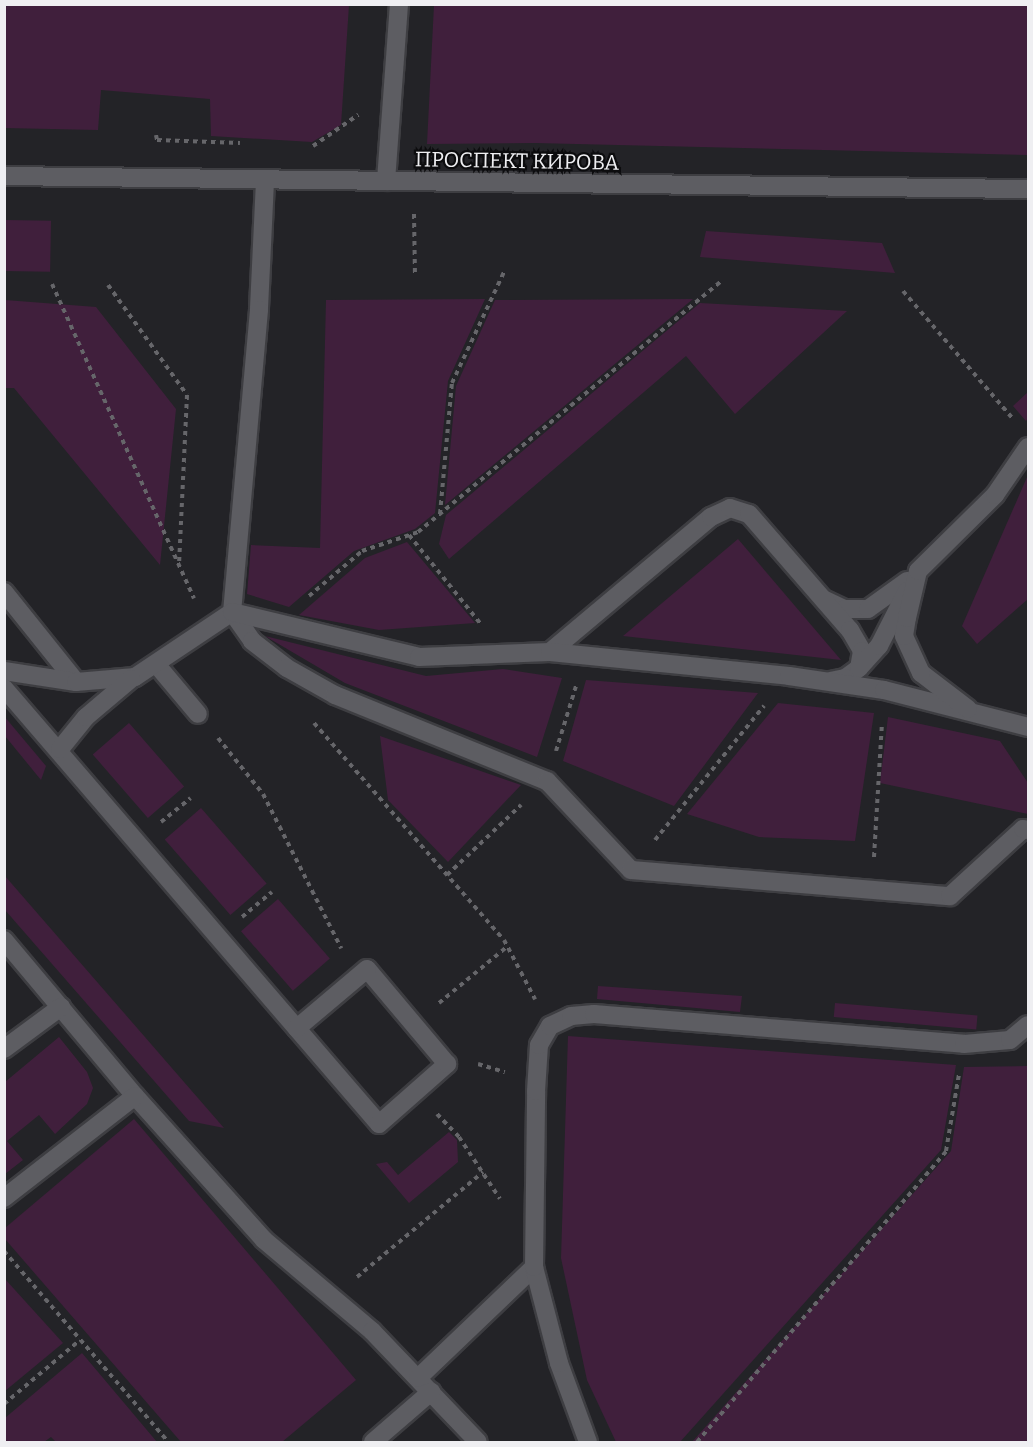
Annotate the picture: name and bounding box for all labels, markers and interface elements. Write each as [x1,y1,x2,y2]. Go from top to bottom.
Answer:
street label: ПРОСПЕКТ КИРОВА [415,147,619,175]

